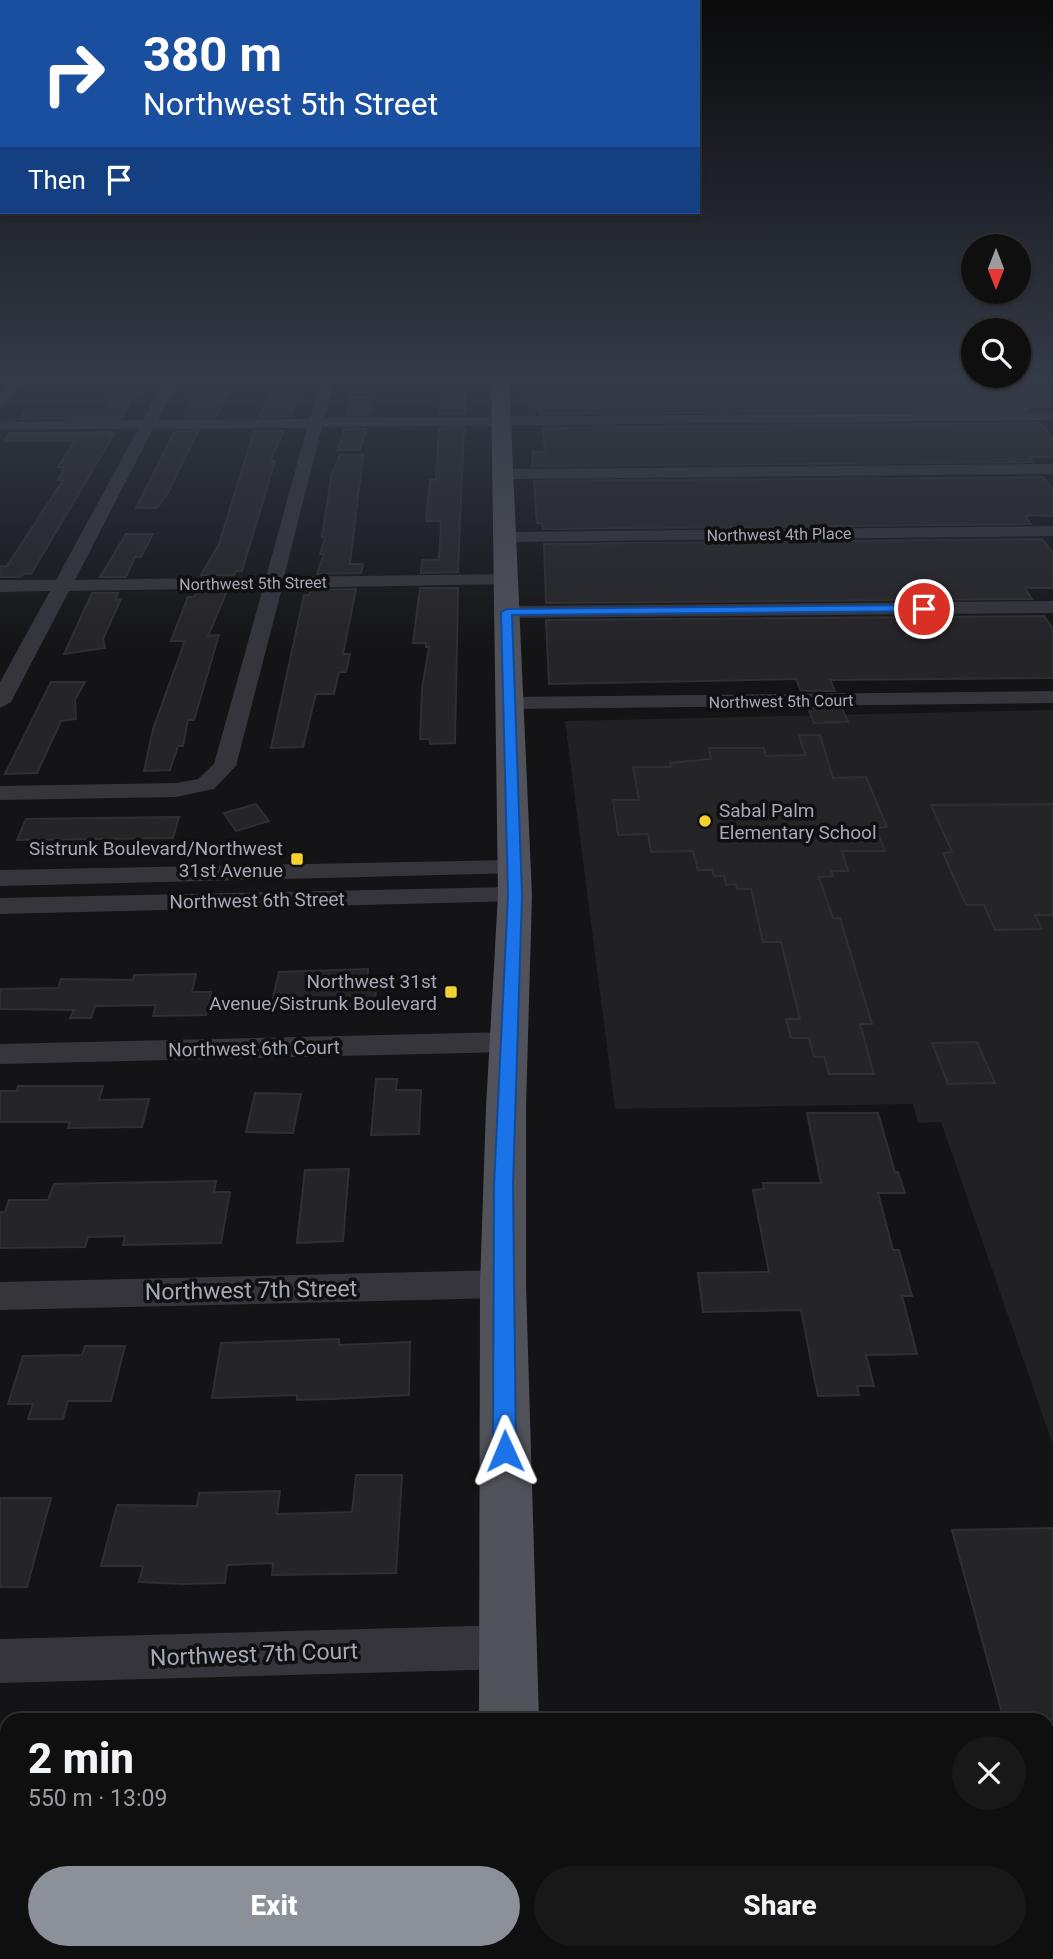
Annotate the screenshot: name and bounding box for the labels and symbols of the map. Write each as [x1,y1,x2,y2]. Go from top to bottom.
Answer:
north arrow [961,234,1031,304]
street label: Northwest 4th Place [706,524,852,545]
street label: Northwest 5th Street [179,573,327,594]
pin [894,579,954,639]
street label: Northwest 5th Court [708,691,854,712]
place label: Sabal Palm Elementary School [719,799,877,844]
marker: Sabal Palm Elementary School [697,813,713,829]
place label: Sistrunk Boulevard/Northwest 31st Avenue [29,837,283,882]
marker: Sistrunk Boulevard/Northwest 31st Avenue [289,851,305,867]
street label: Northwest 6th Street [169,887,345,914]
place label: Northwest 31st Avenue/Sistrunk Boulevard [209,970,437,1015]
marker: Northwest 31st Avenue/Sistrunk Boulevard [443,984,459,1000]
street label: Northwest 6th Court [168,1036,340,1061]
street label: Northwest 7th Street [145,1275,357,1306]
position arrow [468,1414,542,1488]
street label: Northwest 7th Court [150,1637,358,1672]

